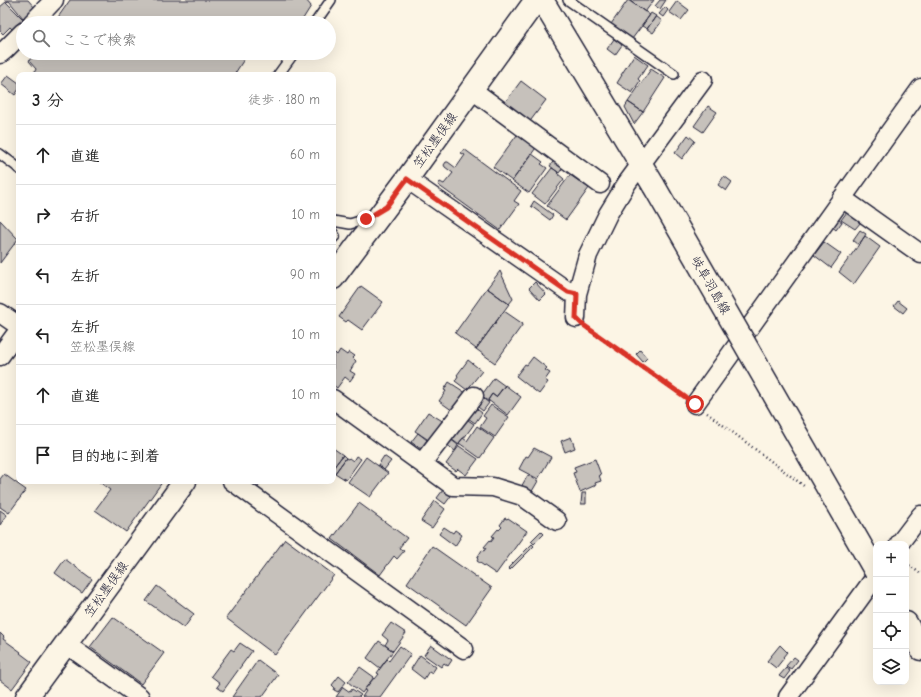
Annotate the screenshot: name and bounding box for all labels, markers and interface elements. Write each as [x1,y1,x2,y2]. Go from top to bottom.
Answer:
search box [16,16,336,60]
icon: search [30,27,52,49]
text: ここで検索 [62,31,137,49]
text: 3 分 [32,91,63,110]
text: 徒歩 · 180 m [248,92,320,107]
street label: 笠松墨俣線 [410,108,461,171]
icon: ahead [32,144,54,166]
text: 直進 [70,147,100,165]
text: 60 m [290,147,320,162]
icon: right [32,204,54,226]
text: 右折 [70,207,100,225]
text: 10 m [292,207,320,222]
route end [357,210,375,228]
street label: 岐阜羽島線 [688,253,734,318]
icon: left [32,264,54,286]
text: 左折 [70,267,100,285]
text: 90 m [290,267,320,282]
text: 左折 [70,318,100,336]
icon: left [32,324,54,346]
text: 10 m [292,327,320,342]
text: 笠松墨俣線 [70,339,135,354]
icon: ahead [32,384,54,406]
text: 直進 [70,387,100,405]
text: 10 m [292,387,320,402]
route start [686,395,704,413]
icon: arrive [32,444,54,466]
text: 目的地に到着 [70,447,160,465]
map controls [873,541,909,685]
button: + [873,541,909,577]
street label: 笠松墨俣線 [81,557,132,620]
button: − [873,577,909,613]
button: locate [873,613,909,649]
button: layers [873,649,909,685]

